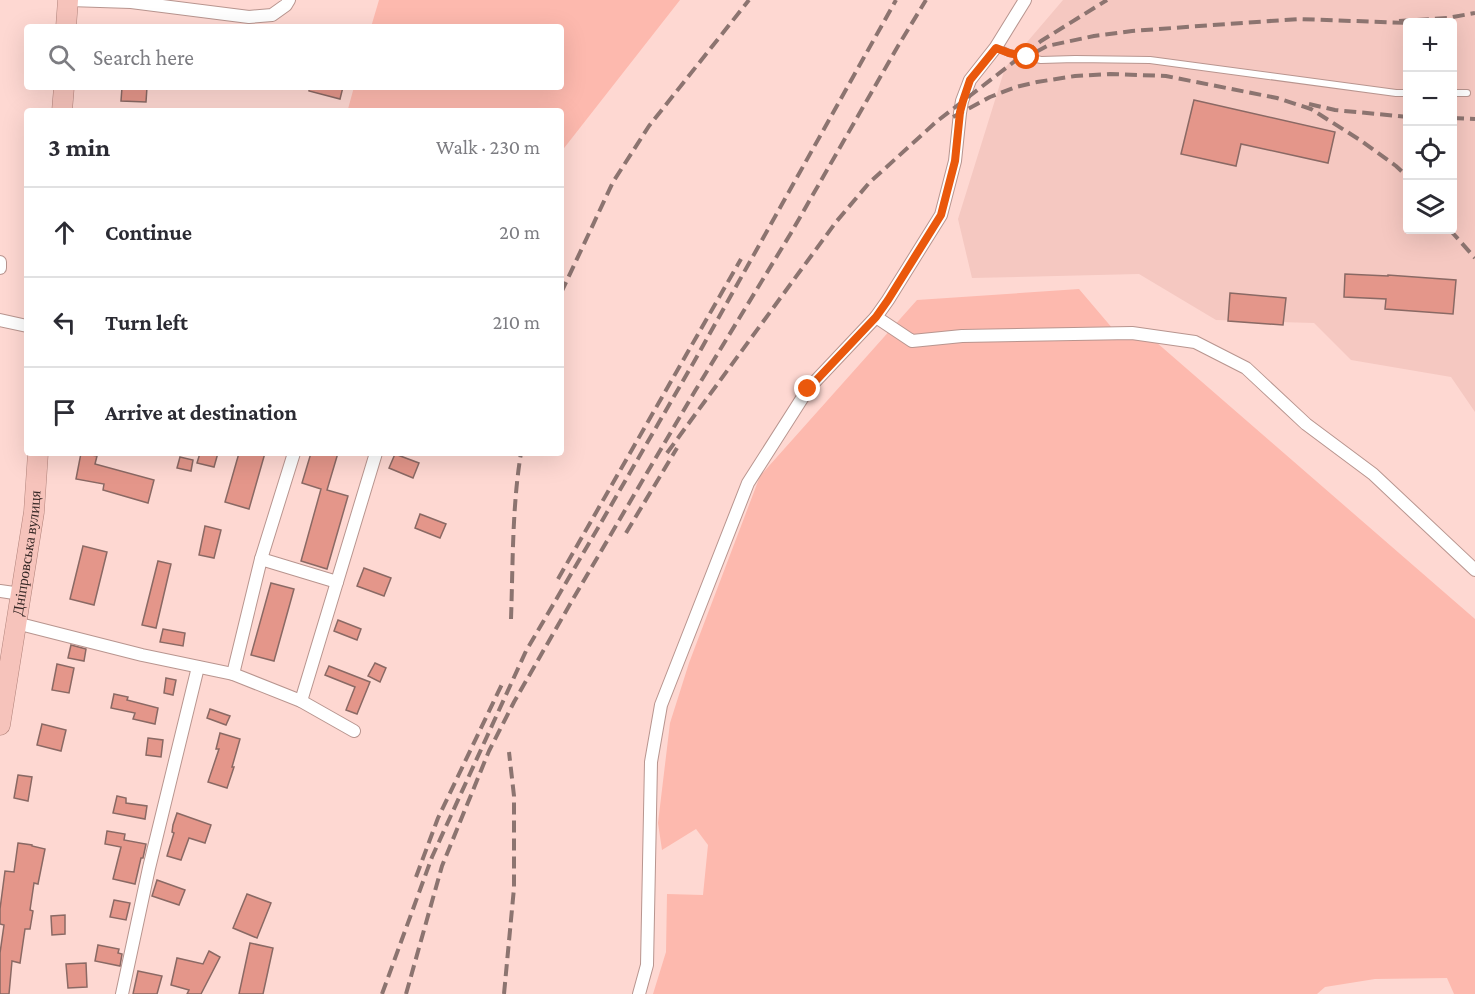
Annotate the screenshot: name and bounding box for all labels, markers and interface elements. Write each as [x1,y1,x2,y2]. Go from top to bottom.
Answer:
map controls [1403,18,1457,234]
button: + [1403,18,1457,72]
search box [24,24,564,90]
icon: search [45,41,78,74]
route start [1013,43,1039,69]
text: Search here [93,45,194,70]
button: − [1403,72,1457,126]
button: locate [1403,126,1457,180]
text: 3 min [48,133,110,162]
text: Walk · 230 m [436,136,540,158]
button: layers [1403,180,1457,234]
icon: ahead [48,216,81,249]
text: Continue [105,220,192,245]
text: 20 m [499,221,540,243]
icon: left [48,306,81,339]
text: Turn left [105,310,188,335]
text: 210 m [493,311,540,333]
route end [794,375,820,401]
icon: arrive [48,396,81,429]
text: Arrive at destination [105,400,297,425]
street label: Дніпровська вулиця [10,490,43,617]

